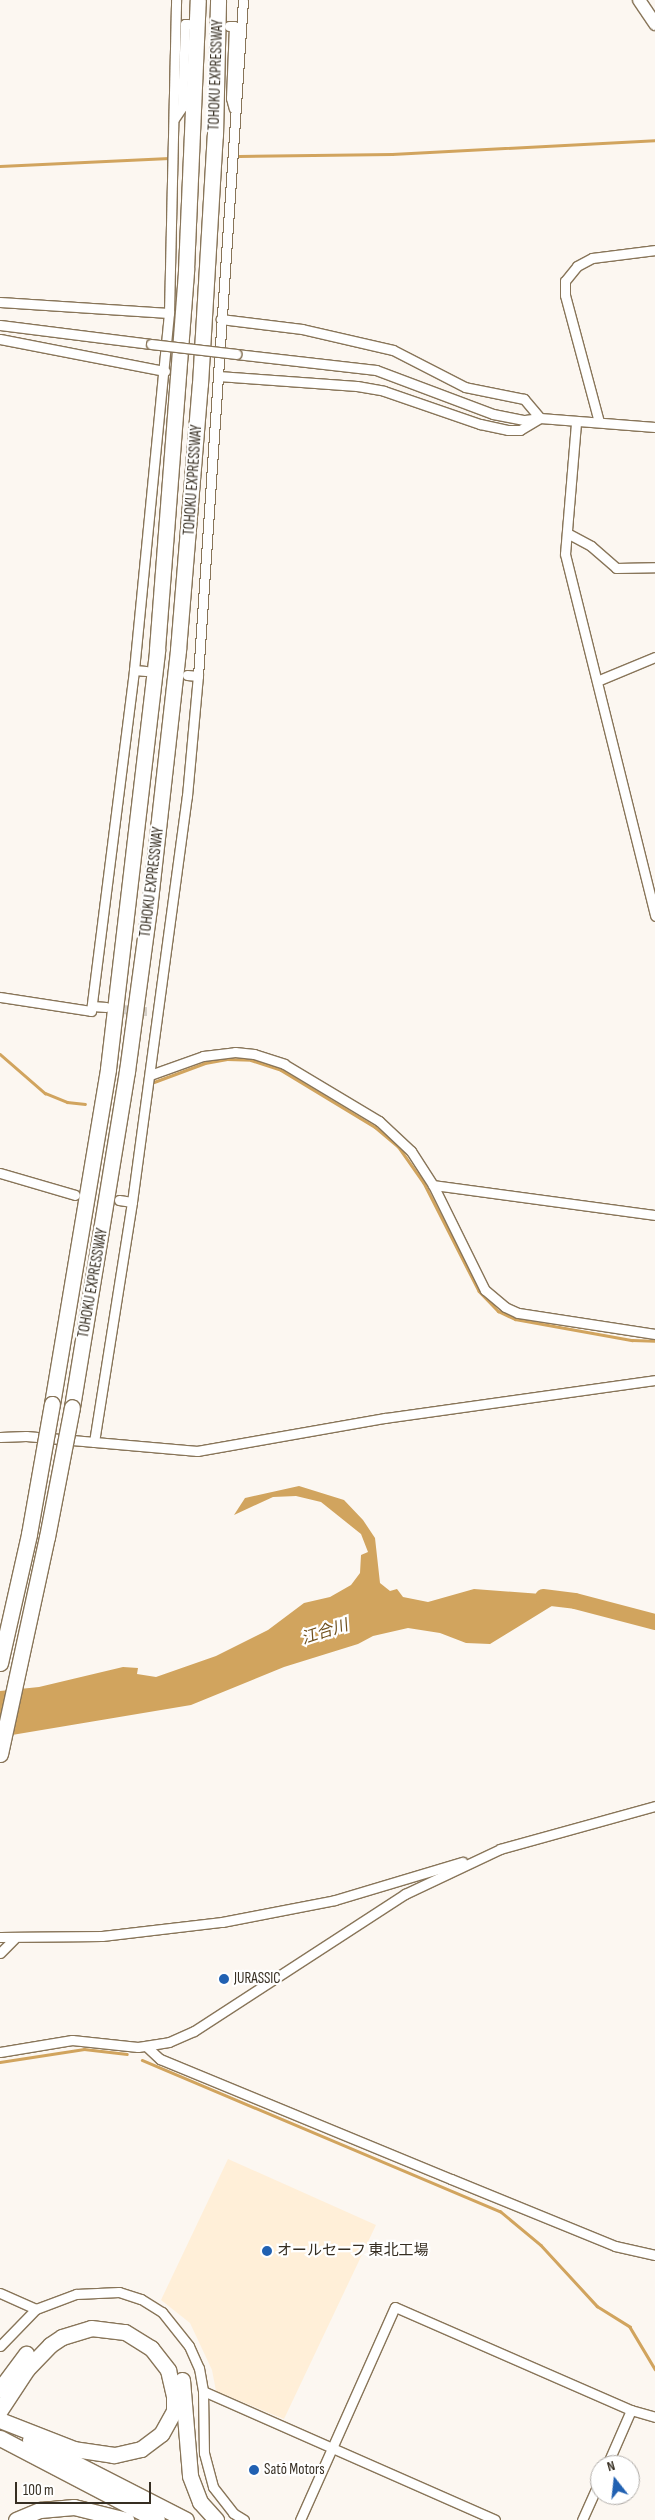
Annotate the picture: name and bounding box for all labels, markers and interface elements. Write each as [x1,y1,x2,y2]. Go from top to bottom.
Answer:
street label: TOHOKU EXPRESSWAY [205,19,227,131]
street label: TOHOKU EXPRESSWAY [180,424,206,536]
street label: TOHOKU EXPRESSWAY [136,826,168,938]
street label: TOHOKU EXPRESSWAY [75,1227,111,1339]
water label: 江合川 [299,1616,351,1650]
place label: JURASSIC [234,1970,281,1988]
marker: JURASSIC [218,1973,230,1985]
place label: オールセーフ 東北工場 [277,2242,429,2260]
marker: オールセーフ 東北工場 [261,2245,273,2257]
north arrow [590,2455,640,2505]
text: N [605,2457,617,2475]
place label: Satō Motors [264,2461,325,2479]
marker: Satō Motors [248,2464,260,2476]
scale bar [18,2472,154,2504]
text: 100 m [23,2481,54,2500]

